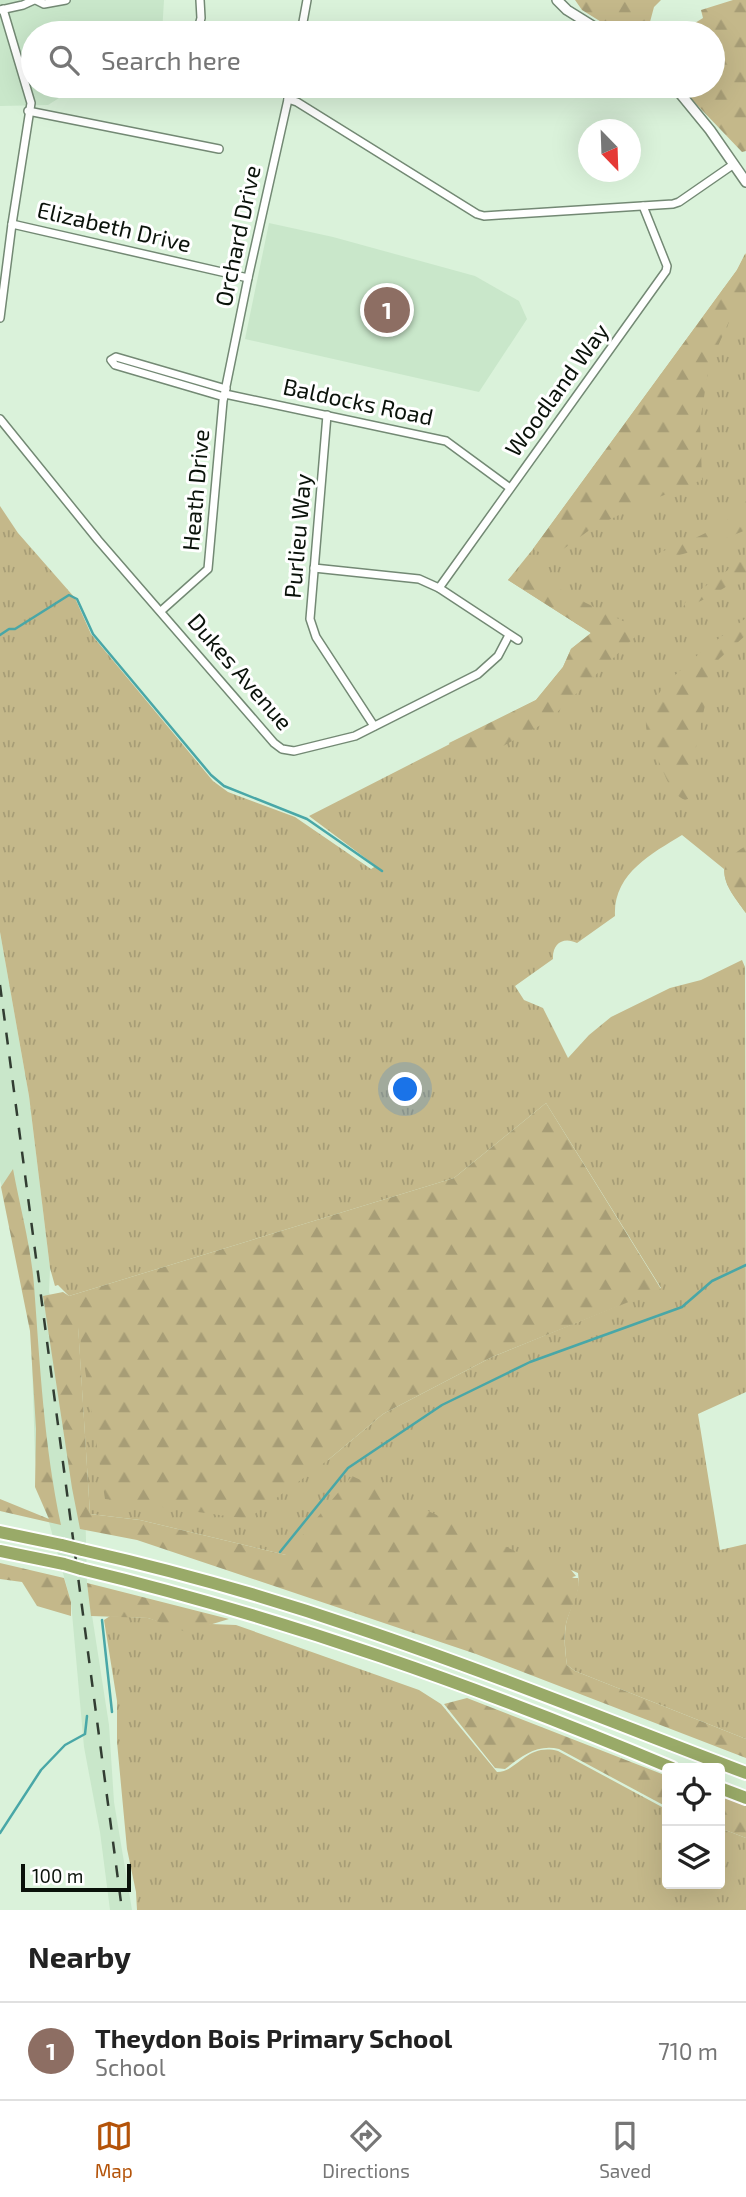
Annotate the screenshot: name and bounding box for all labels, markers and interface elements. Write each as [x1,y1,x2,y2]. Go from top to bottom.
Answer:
search box [21,21,725,98]
icon: search [45,41,83,79]
text: Search here [101,44,241,75]
north arrow [578,119,641,182]
street label: Orchard Drive [208,163,266,309]
street label: Elizabeth Drive [35,195,194,257]
pin: 1 [364,284,410,336]
street label: Woodland Way [498,317,614,461]
street label: Baldocks Road [281,371,436,431]
street label: Heath Drive [176,428,214,552]
street label: Purlieu Way [278,472,316,599]
street label: Dukes Avenue [182,607,299,735]
your location [388,1072,422,1106]
map controls [662,1763,725,1889]
button: locate [662,1763,725,1826]
button: layers [662,1826,725,1889]
scale bar [21,1861,131,1893]
text: 100 m [32,1864,83,1887]
text: Nearby [28,1938,131,1974]
text: Theydon Bois Primary School [95,2022,452,2053]
text: 1 [46,2037,56,2065]
text: 710 m [658,2037,718,2065]
text: School [95,2053,165,2081]
tab: Map [95,2117,133,2182]
tab: Directions [322,2117,410,2182]
tab: Saved [599,2117,651,2182]

